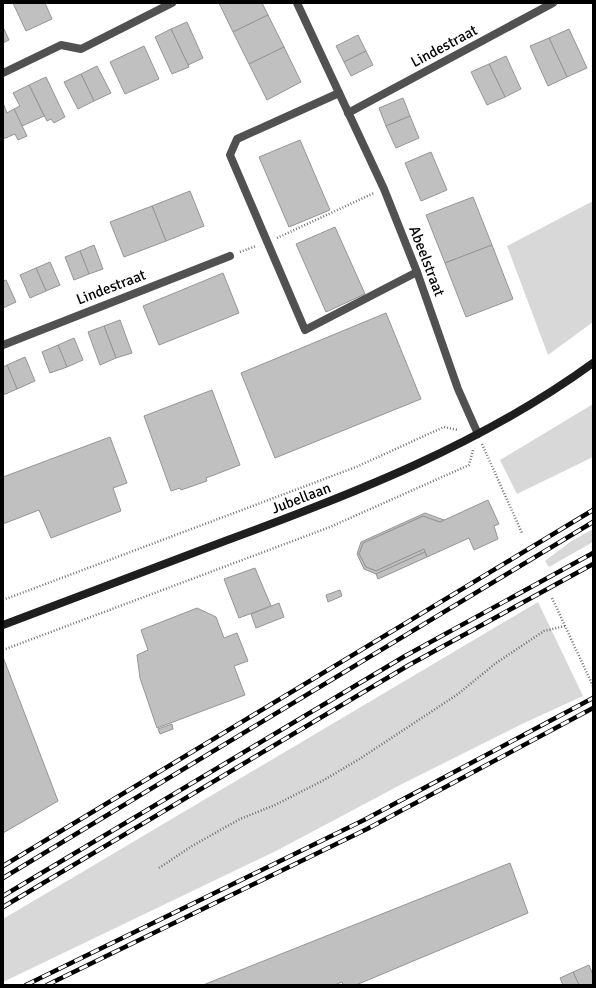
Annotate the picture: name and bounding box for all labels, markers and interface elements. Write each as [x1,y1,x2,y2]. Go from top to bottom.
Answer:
street label: Lindestraat [408,21,480,71]
street label: Abeelstraat [405,223,449,299]
street label: Lindestraat [74,266,148,308]
street label: Jubellaan [269,478,333,518]

